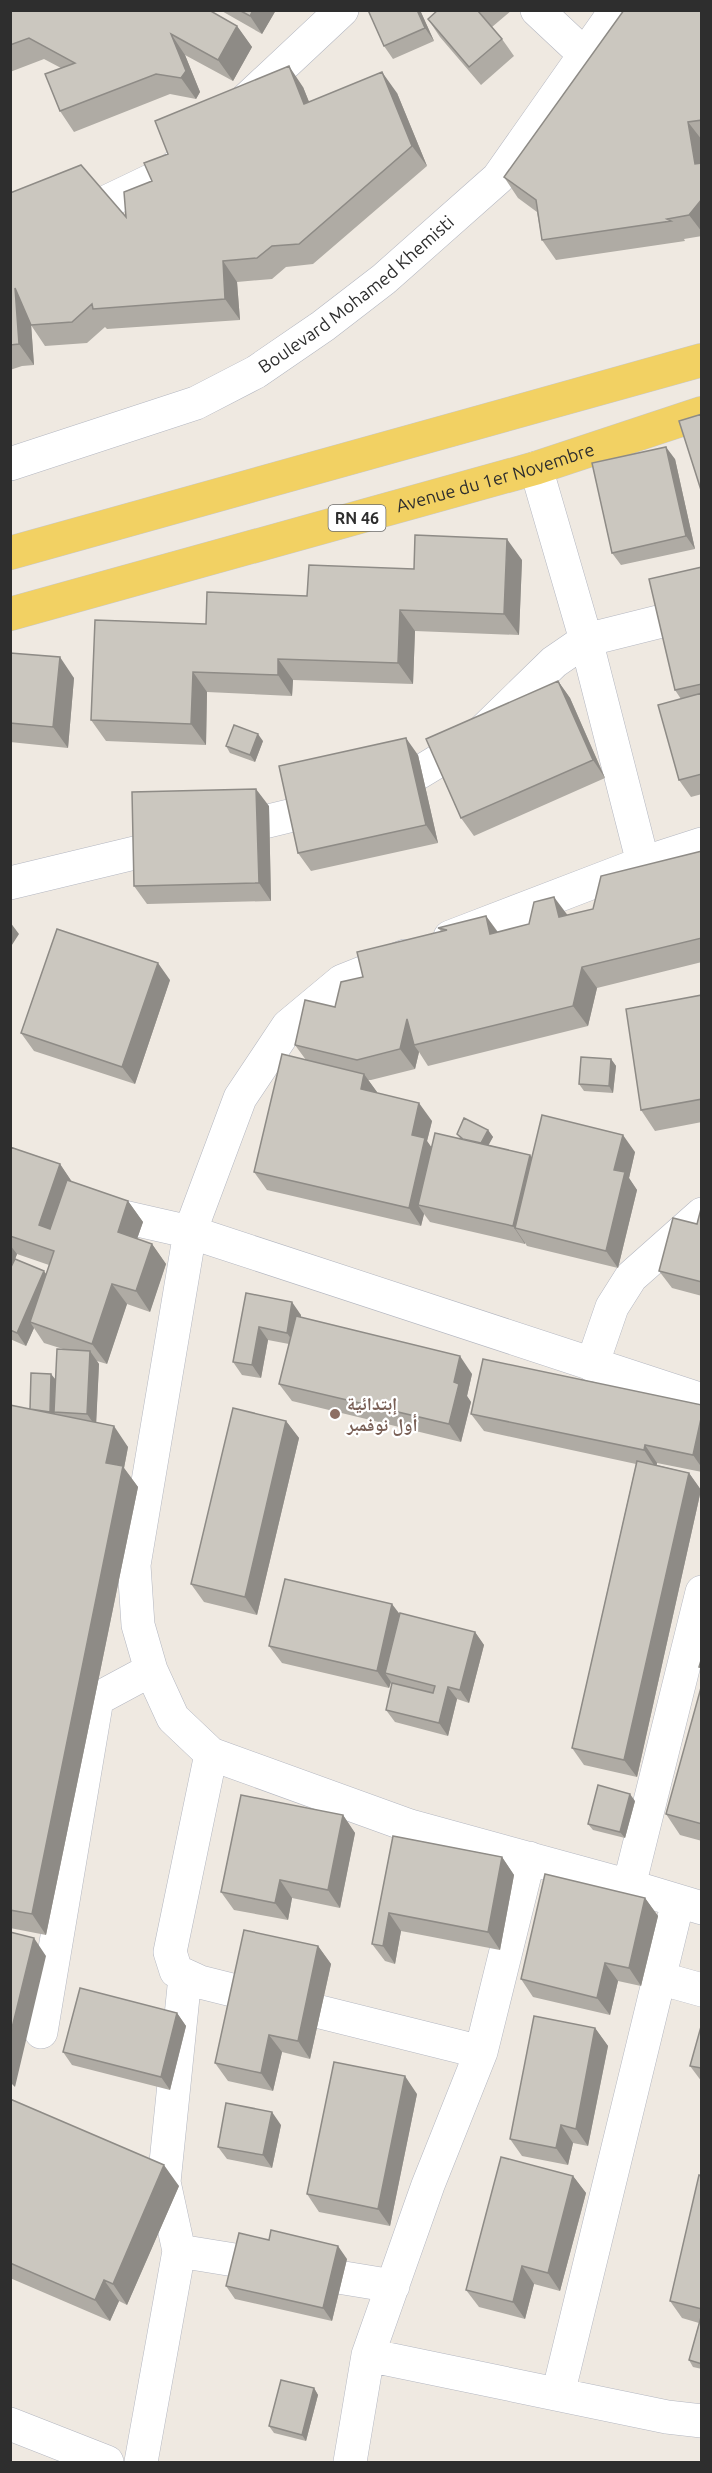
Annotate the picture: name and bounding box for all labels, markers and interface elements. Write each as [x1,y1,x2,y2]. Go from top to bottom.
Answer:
street label: Boulevard Mohamed Khemisti [254,211,457,376]
street label: Avenue du 1er Novembre [394,438,597,515]
road number: RN 46 [328,505,386,531]
place label: إبتدائية أول نوفمبر [346,1393,418,1436]
marker: إبتدائية أول نوفمبر [328,1407,342,1421]

